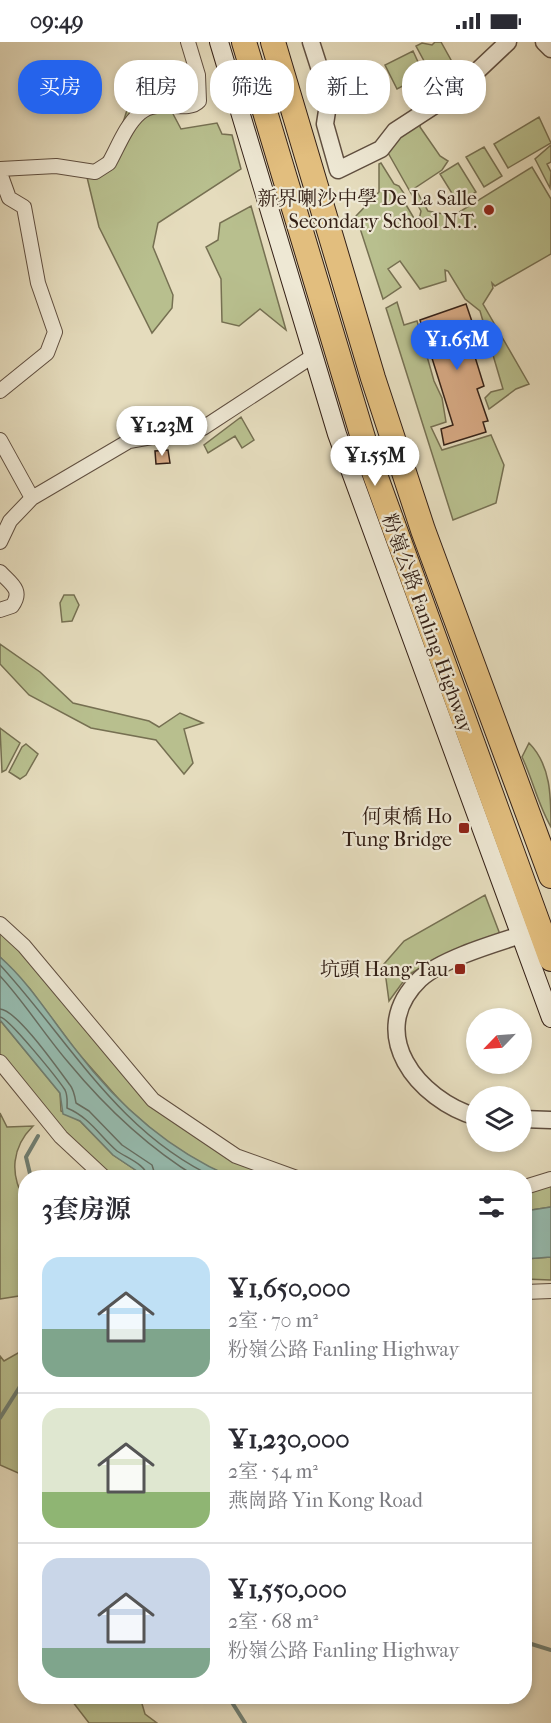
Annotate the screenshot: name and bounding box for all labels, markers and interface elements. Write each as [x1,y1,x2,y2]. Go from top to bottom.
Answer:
text: 09:49 [30,8,84,34]
chip: 买房 [18,60,102,114]
chip: 租房 [114,60,198,114]
chip: 筛选 [210,60,294,114]
chip: 新上 [306,60,390,114]
chip: 公寓 [402,60,486,114]
place label: 新界喇沙中學 De La Salle Secondary School N.T. [257,187,477,233]
marker: 新界喇沙中學 De La Salle Secondary School N.T. [482,203,496,217]
pin: ¥1.65M [408,320,506,371]
text: ¥1.65M [425,328,489,351]
pin: ¥1.23M [113,406,211,457]
text: ¥1.23M [130,414,194,437]
pin: ¥1.55M [326,436,424,487]
text: ¥1.55M [344,444,406,467]
street label: 粉嶺公路 Fanling Highway [377,511,478,737]
place label: 何東橋 Ho Tung Bridge [342,805,452,851]
marker: 何東橋 Ho Tung Bridge [457,821,471,835]
place label: 坑頭 Hang Tau [320,958,449,981]
marker: 坑頭 Hang Tau [453,962,467,976]
north arrow [466,1008,532,1074]
map controls [466,1008,532,1152]
button: layers [466,1086,532,1152]
icon: filters [475,1190,508,1223]
text: 3套房源 [42,1194,131,1225]
text: ¥1,650,000 [228,1273,351,1304]
icon: home [90,1281,162,1353]
text: 2室 · 70 m² [228,1309,318,1332]
text: 粉嶺公路 Fanling Highway [228,1338,459,1361]
text: ¥1,230,000 [228,1424,350,1455]
icon: home [90,1432,162,1504]
text: 2室 · 54 m² [228,1460,318,1483]
text: 燕崗路 Yin Kong Road [228,1489,423,1512]
text: ¥1,550,000 [228,1574,347,1605]
icon: home [90,1582,162,1654]
text: 2室 · 68 m² [228,1610,318,1633]
text: 粉嶺公路 Fanling Highway [228,1639,459,1662]

